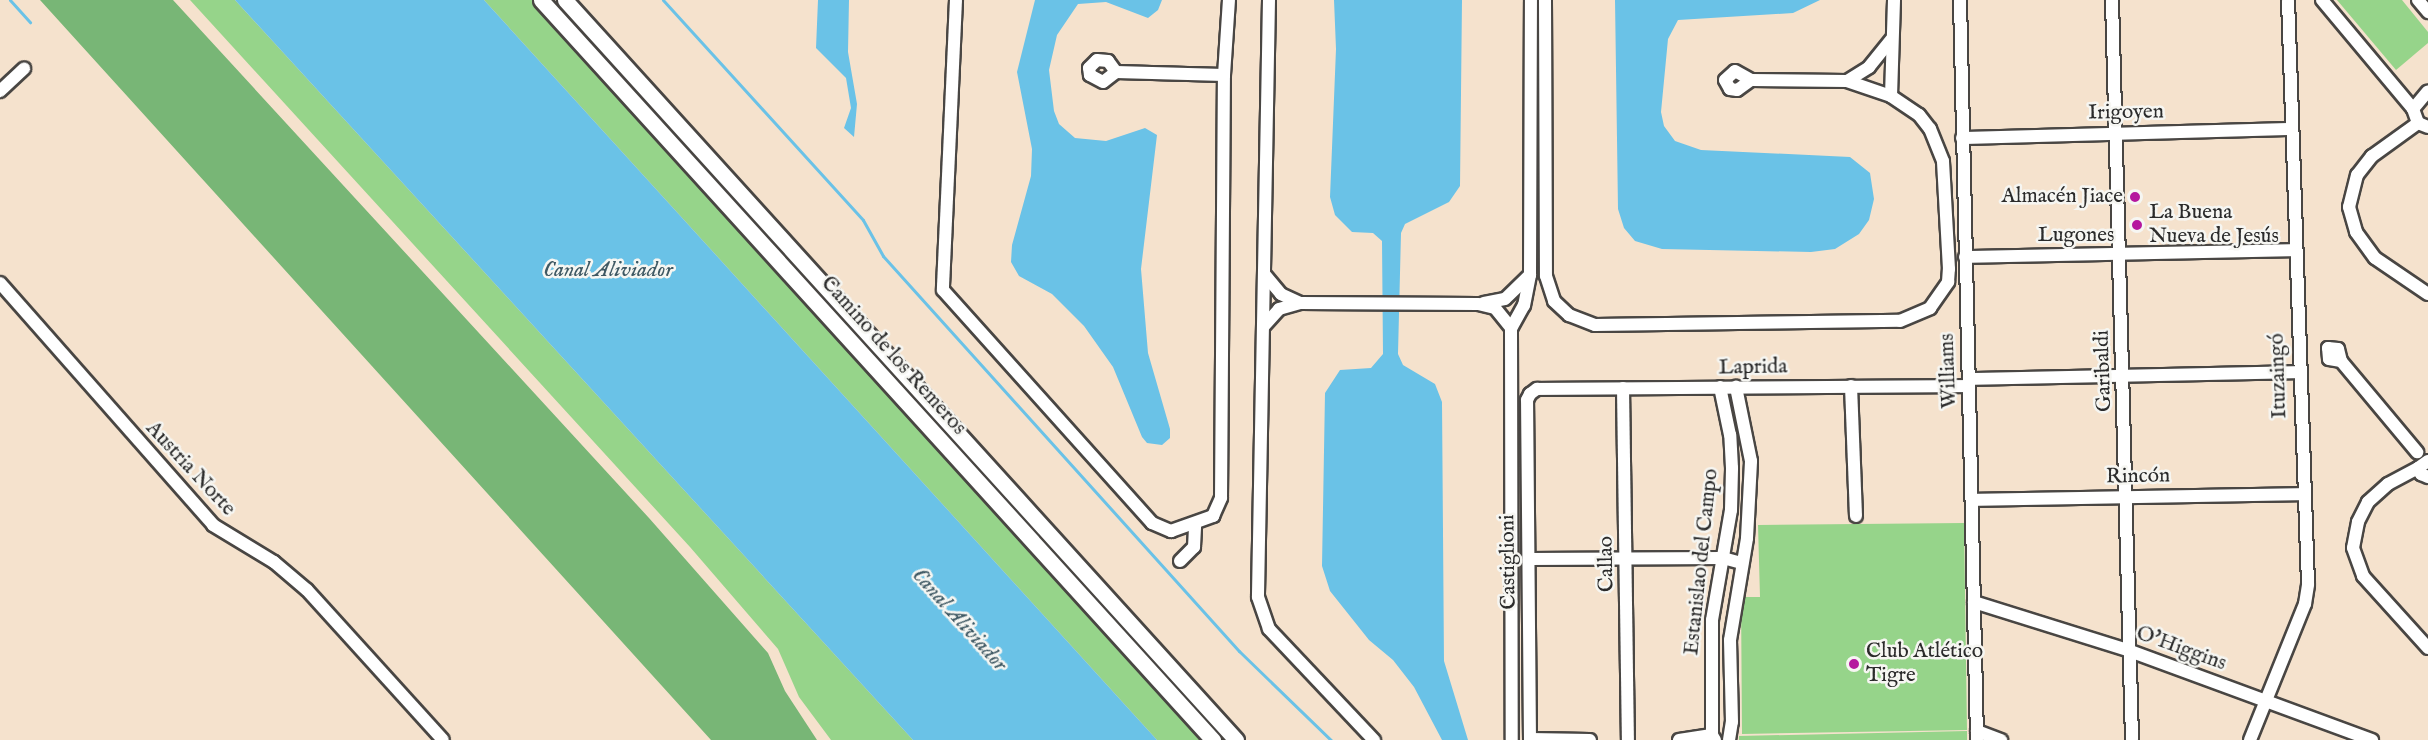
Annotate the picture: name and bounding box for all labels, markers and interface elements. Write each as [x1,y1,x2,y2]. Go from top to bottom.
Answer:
street label: Irigoyen [2088,100,2164,126]
place label: Almacén Jiace [2002,184,2123,210]
marker: Almacén Jiace [2128,190,2142,204]
place label: La Buena Nueva de Jesús [2149,200,2279,250]
marker: La Buena Nueva de Jesús [2130,218,2144,232]
street label: Lugones [2038,223,2114,249]
water label: Canal Aliviador [543,258,673,284]
street label: Camino de los Remeros [815,271,971,441]
street label: Garibaldi [2090,330,2118,412]
street label: Williams [1935,333,1963,409]
street label: Ituzaingó [2265,333,2293,419]
street label: Laprida [1718,355,1788,381]
street label: Austria Norte [140,417,240,521]
street label: Rincón [2106,464,2170,490]
street label: Estanislao del Campo [1680,468,1724,656]
street label: Castiglioni [1496,514,1522,610]
street label: Callao [1594,536,1620,592]
water label: Canal Aliviador [906,563,1012,677]
street label: O'Higgins [2133,621,2229,677]
place label: Club Atlético Tigre [1866,639,1983,689]
marker: Club Atlético Tigre [1847,657,1861,671]

